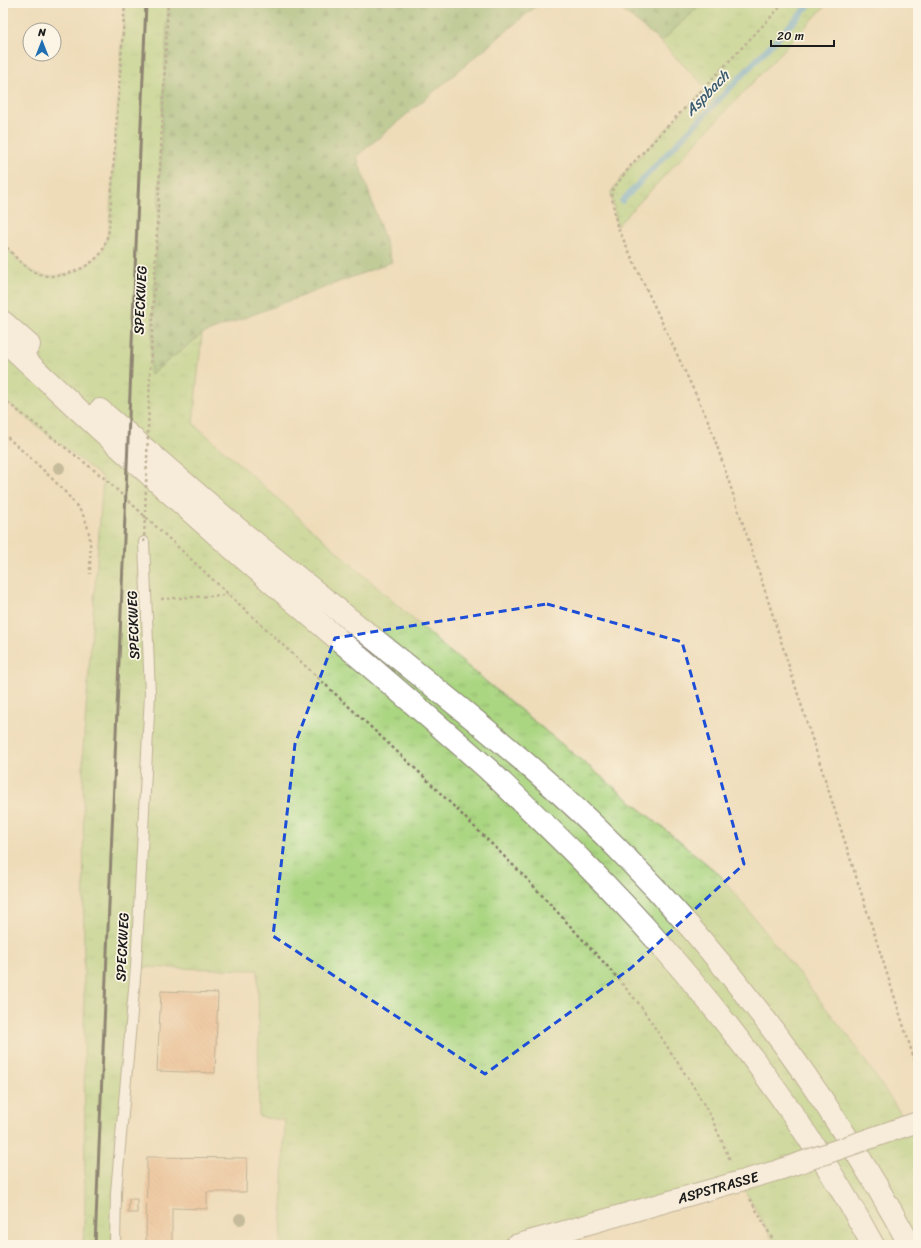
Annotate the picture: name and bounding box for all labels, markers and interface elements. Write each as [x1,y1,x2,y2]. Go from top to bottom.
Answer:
north arrow [22,22,62,62]
scale bar [771,22,834,48]
text: N [37,23,46,42]
text: 20 m [777,25,804,47]
water label: Aspbach [678,62,737,123]
street label: SPECKWEG [126,265,155,335]
street label: SPECKWEG [120,590,147,660]
street label: SPECKWEG [108,912,137,982]
street label: ASPSTRASSE [674,1164,763,1211]

